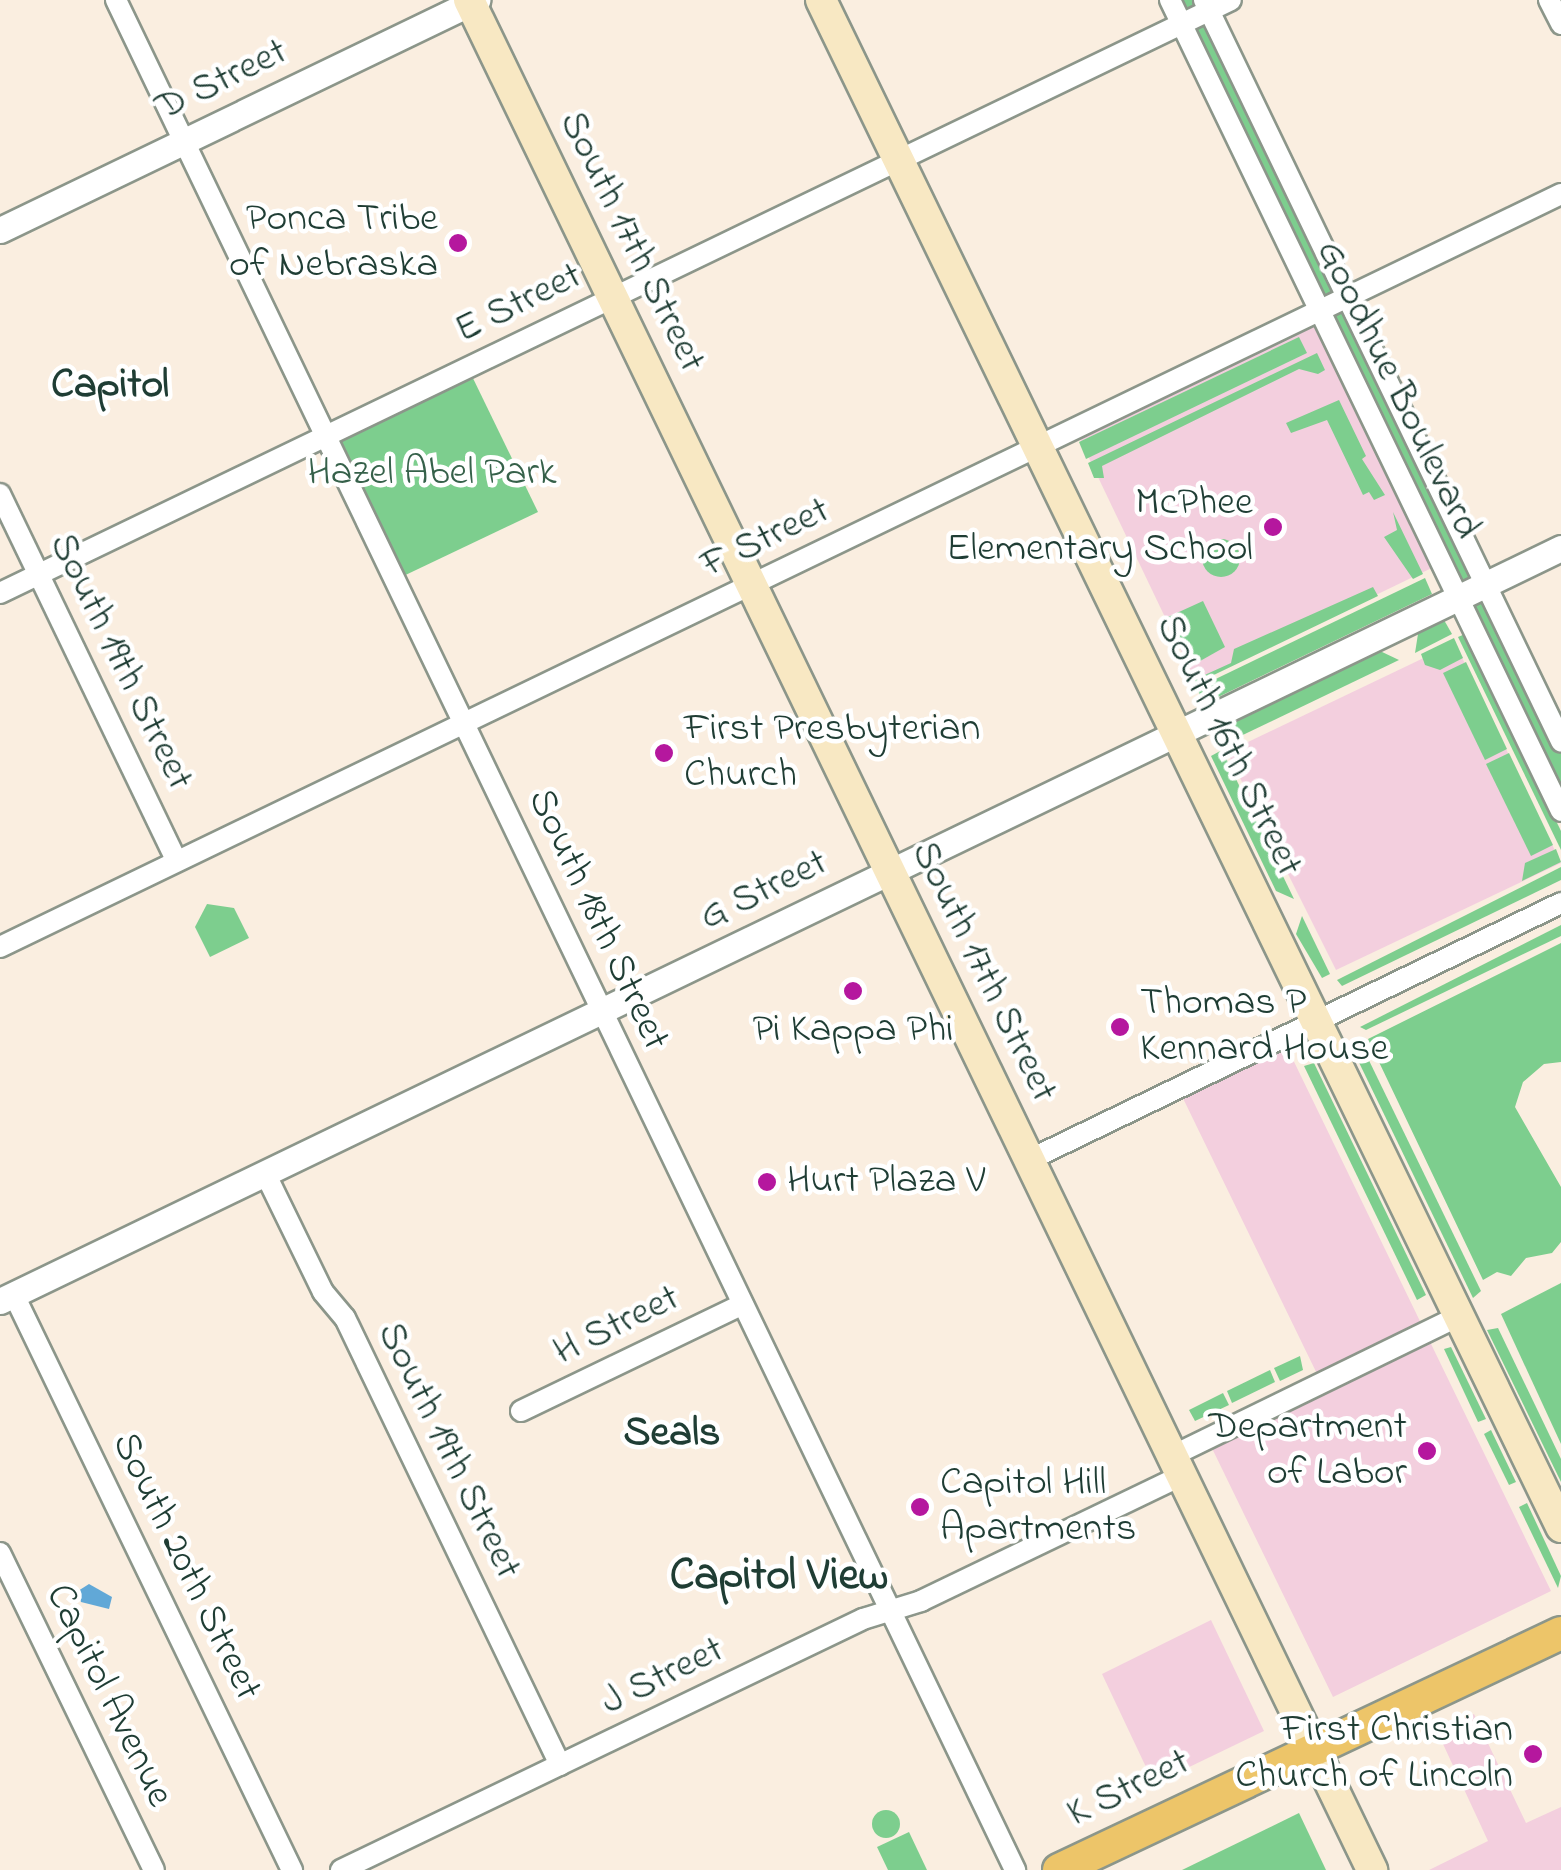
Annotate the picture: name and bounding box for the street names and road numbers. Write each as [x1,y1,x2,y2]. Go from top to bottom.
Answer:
street label: D Street [148,29,296,133]
street label: South 17th Street [547,104,715,380]
street label: Goodhue Boulevard [1304,233,1490,547]
street label: E Street [448,253,590,355]
street label: F Street [694,487,838,591]
street label: South 19th Street [37,526,203,798]
street label: South 16th Street [1144,607,1312,885]
street label: South 18th Street [516,782,678,1058]
street label: South 17th Street [899,834,1067,1110]
street label: G Street [692,840,836,942]
street label: H Street [546,1275,688,1377]
street label: South 19th Street [365,1315,531,1587]
street label: South 20th Street [99,1425,271,1709]
street label: Capitol Avenue [33,1577,183,1815]
street label: J Street [594,1627,732,1727]
street label: K Street [1060,1739,1198,1839]

